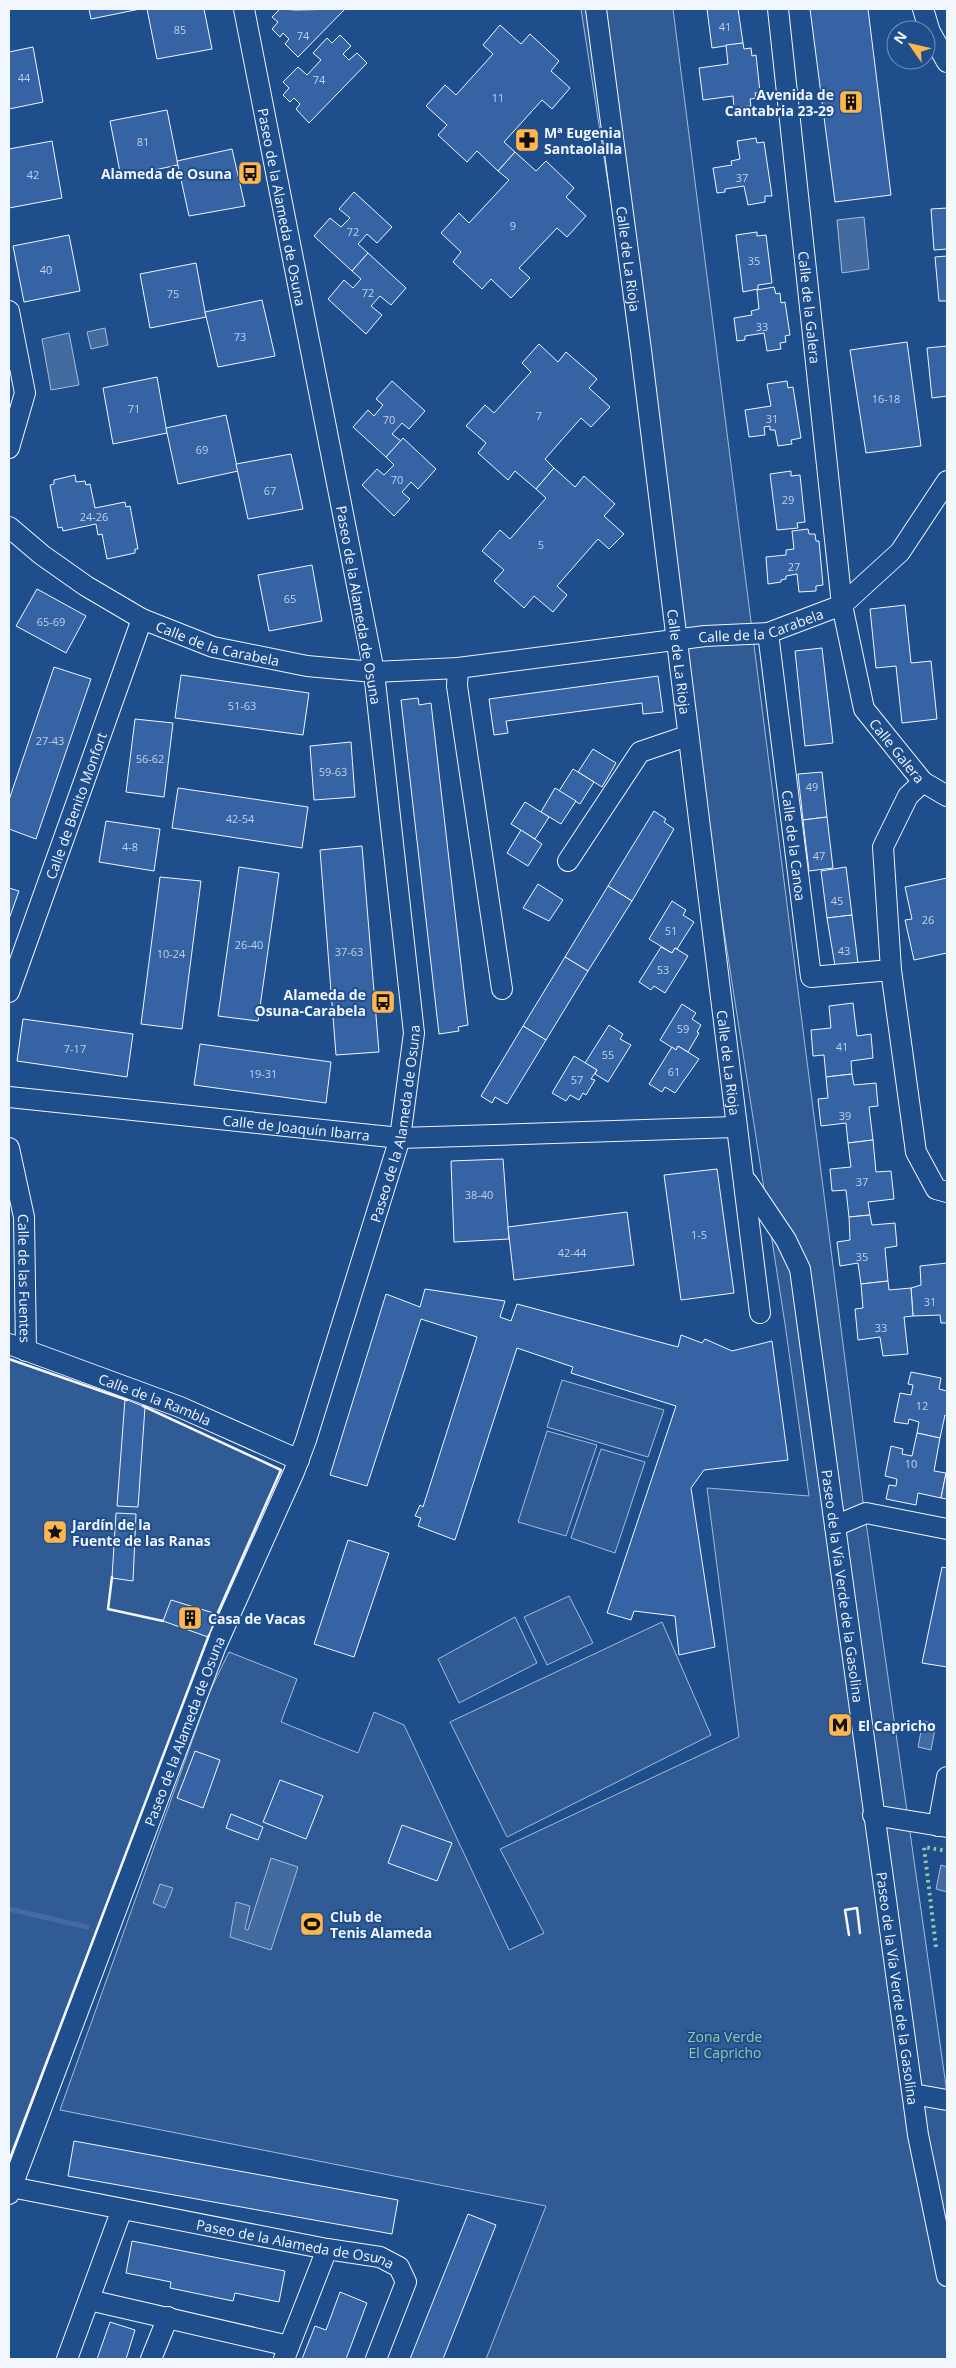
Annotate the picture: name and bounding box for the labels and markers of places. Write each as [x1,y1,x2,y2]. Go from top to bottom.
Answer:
place label: Avenida de Cantabria 23-29 [725,85,834,120]
building icon: Avenida de Cantabria 23-29 [838,89,864,115]
place label: Mª Eugenia Santaolalla [544,123,622,158]
pharmacy icon: Mª Eugenia Santaolalla [514,127,540,153]
bus stop icon: Alameda de Osuna [237,160,263,186]
place label: Alameda de Osuna [101,164,232,183]
place label: Alameda de Osuna-Carabela [254,985,366,1020]
bus stop icon: Alameda de Osuna-Carabela [370,989,396,1015]
place label: Jardín de la Fuente de las Ranas [70,1515,211,1550]
place icon: Jardín de la Fuente de las Ranas [42,1519,68,1545]
building icon: Casa de Vacas [177,1605,203,1631]
place label: Casa de Vacas [208,1609,305,1628]
metro station icon: El Capricho [827,1712,853,1738]
place label: El Capricho [858,1716,936,1735]
place label: Club de Tenis Alameda [330,1907,432,1942]
sports icon: Club de Tenis Alameda [299,1911,325,1937]

